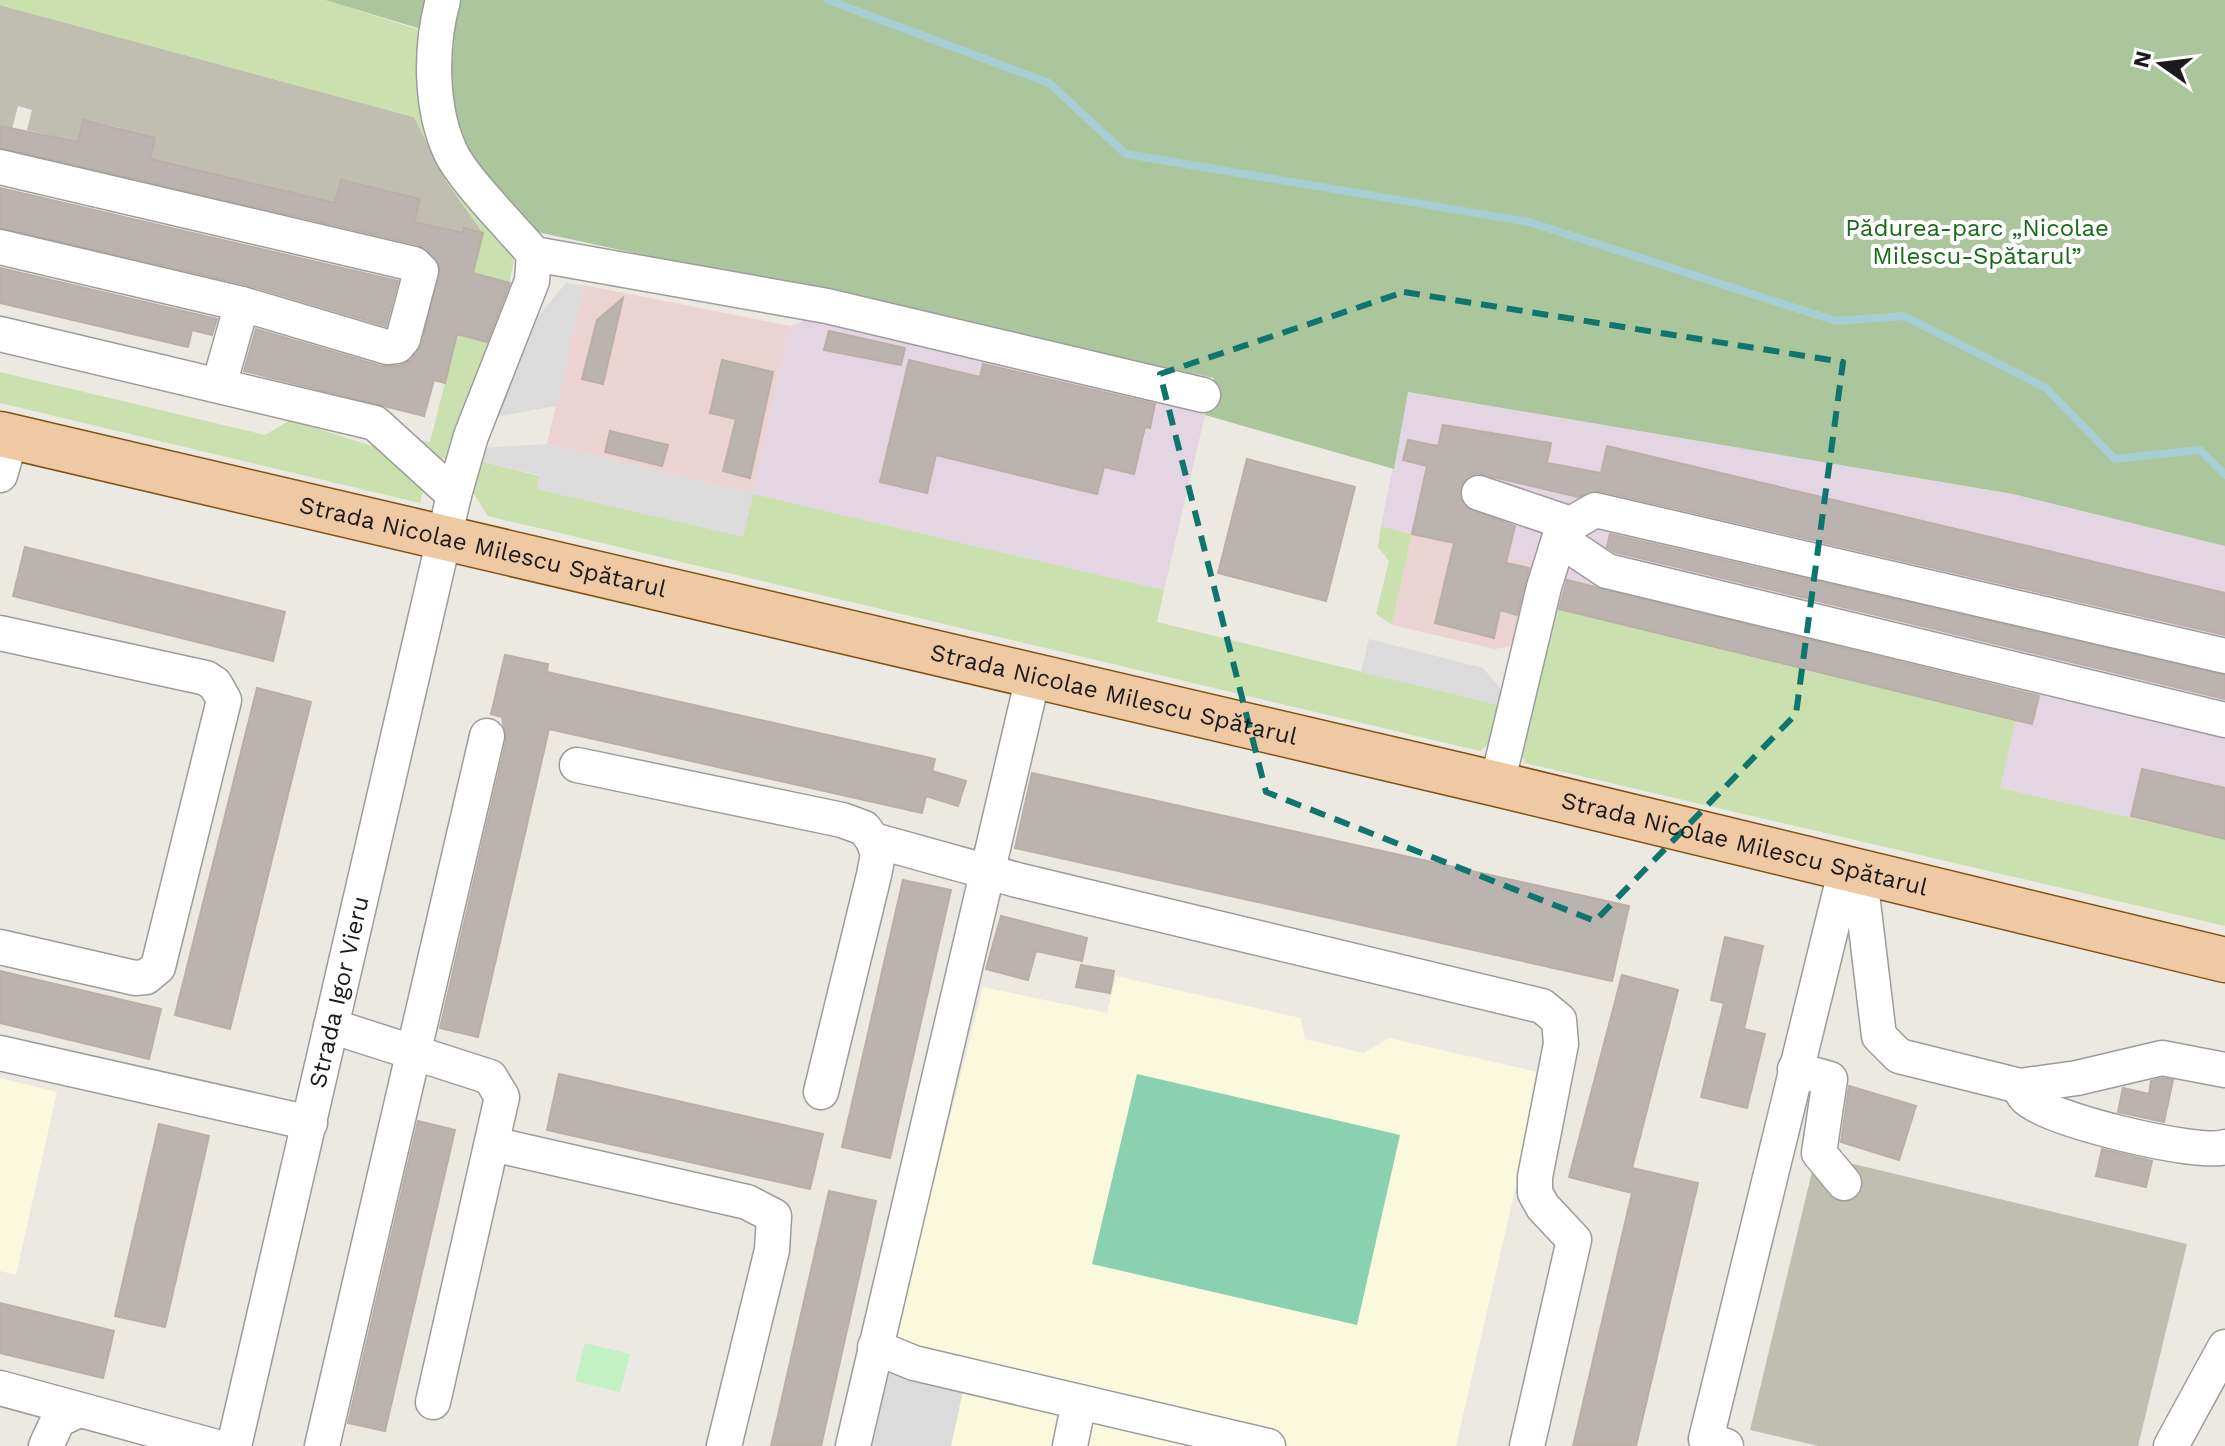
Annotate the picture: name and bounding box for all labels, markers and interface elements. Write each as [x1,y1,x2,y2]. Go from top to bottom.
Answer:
north arrow [2121,24,2201,104]
text: N [2128,48,2156,70]
park label: Pădurea-parc „Nicolae Milescu-Spătarul” [1845,214,2109,270]
street label: Strada Nicolae Milescu Spătarul [297,490,670,603]
street label: Strada Nicolae Milescu Spătarul [928,638,1301,751]
street label: Strada Nicolae Milescu Spătarul [1558,786,1931,902]
street label: Strada Igor Vieru [303,893,375,1091]

